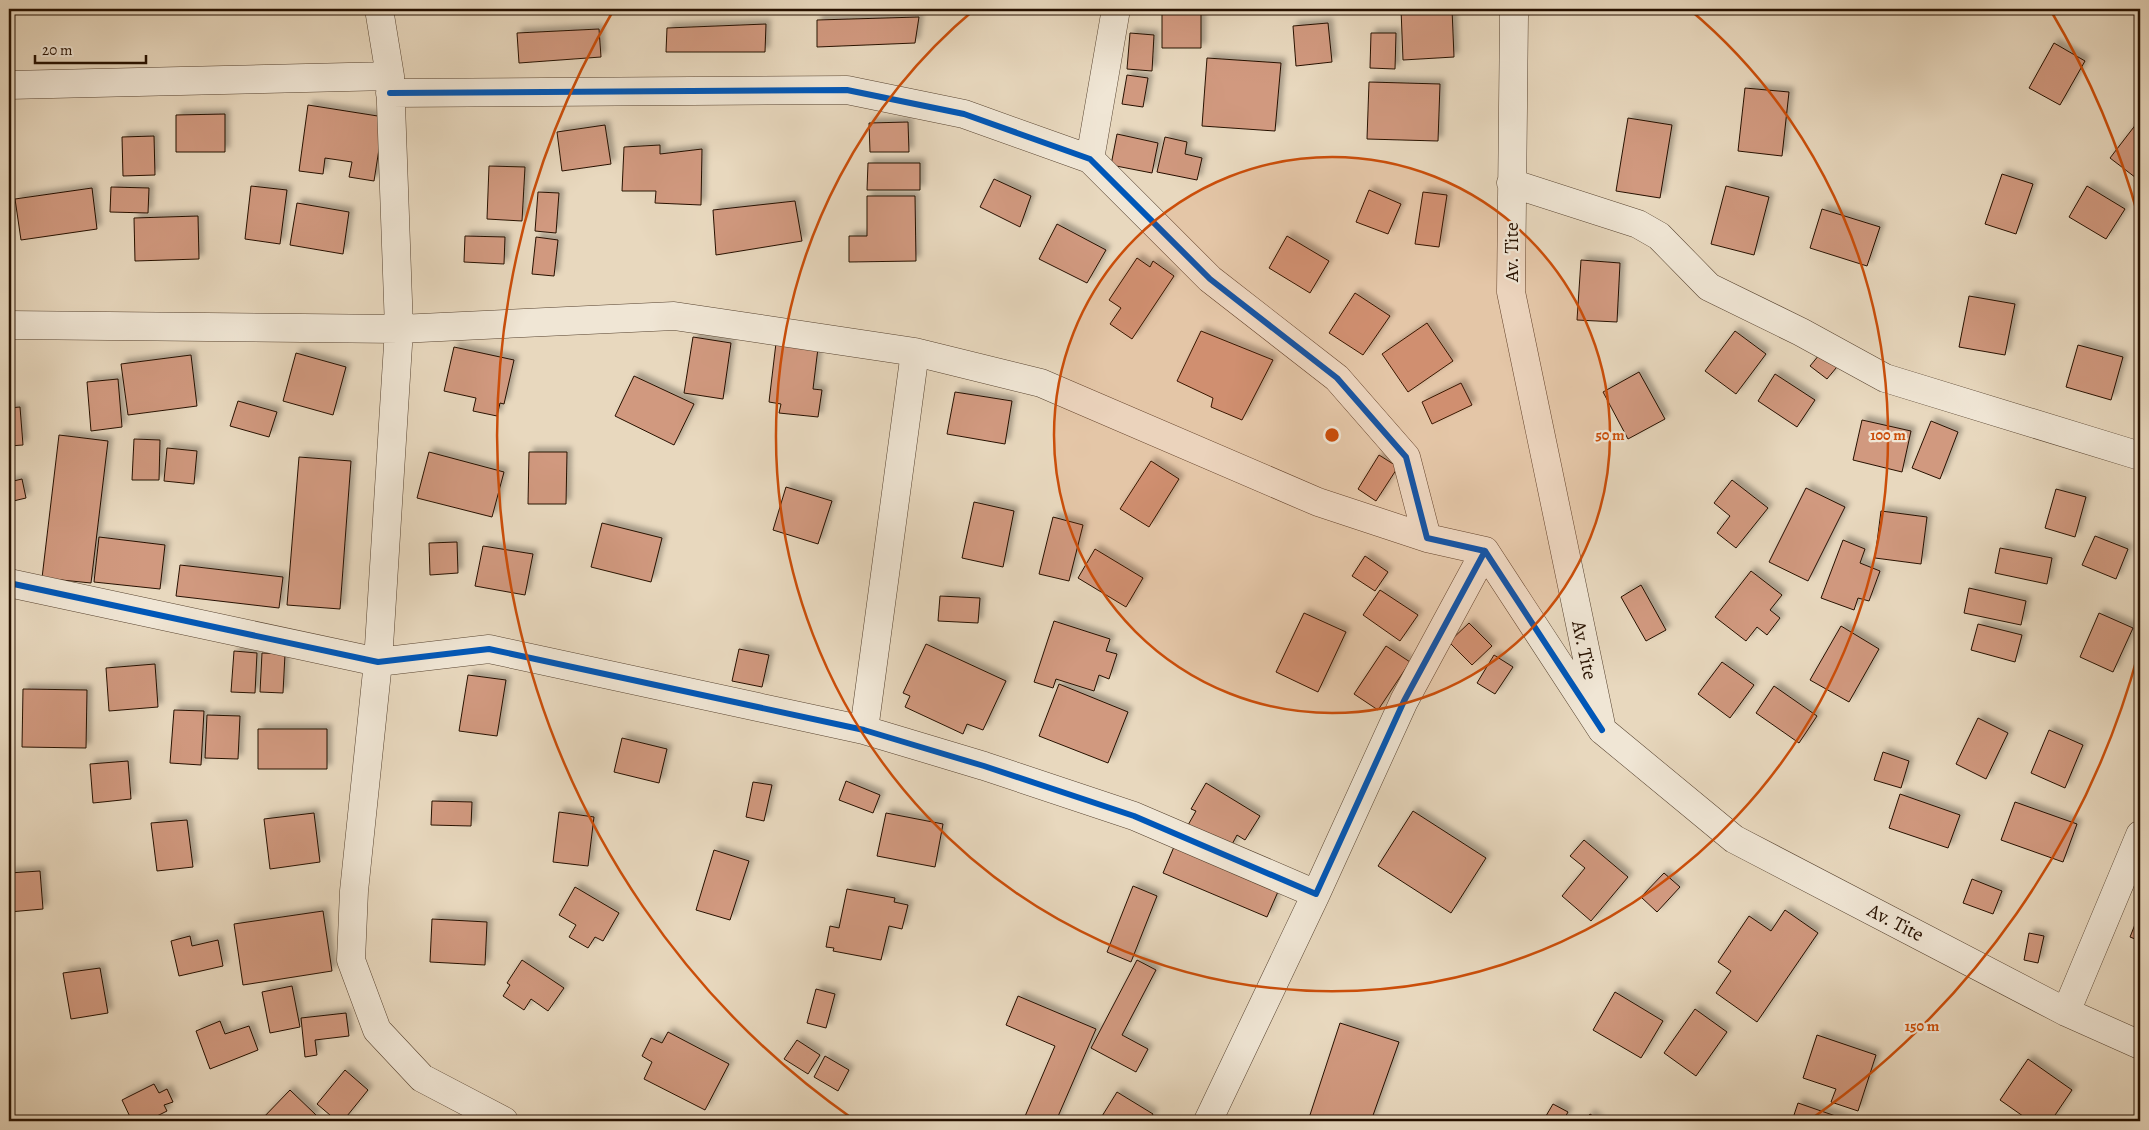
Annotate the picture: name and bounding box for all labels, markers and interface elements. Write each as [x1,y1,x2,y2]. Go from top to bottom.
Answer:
scale bar [35,32,146,64]
text: 20 m [42,40,73,60]
street label: Av. Tite [1498,222,1525,283]
text: 50 m [1595,425,1625,445]
text: 100 m [1870,425,1906,445]
centre of rings [1323,426,1341,444]
street label: Av. Tite [1565,617,1604,682]
street label: Av. Tite [1862,896,1929,948]
text: 150 m [1905,1016,1940,1036]

